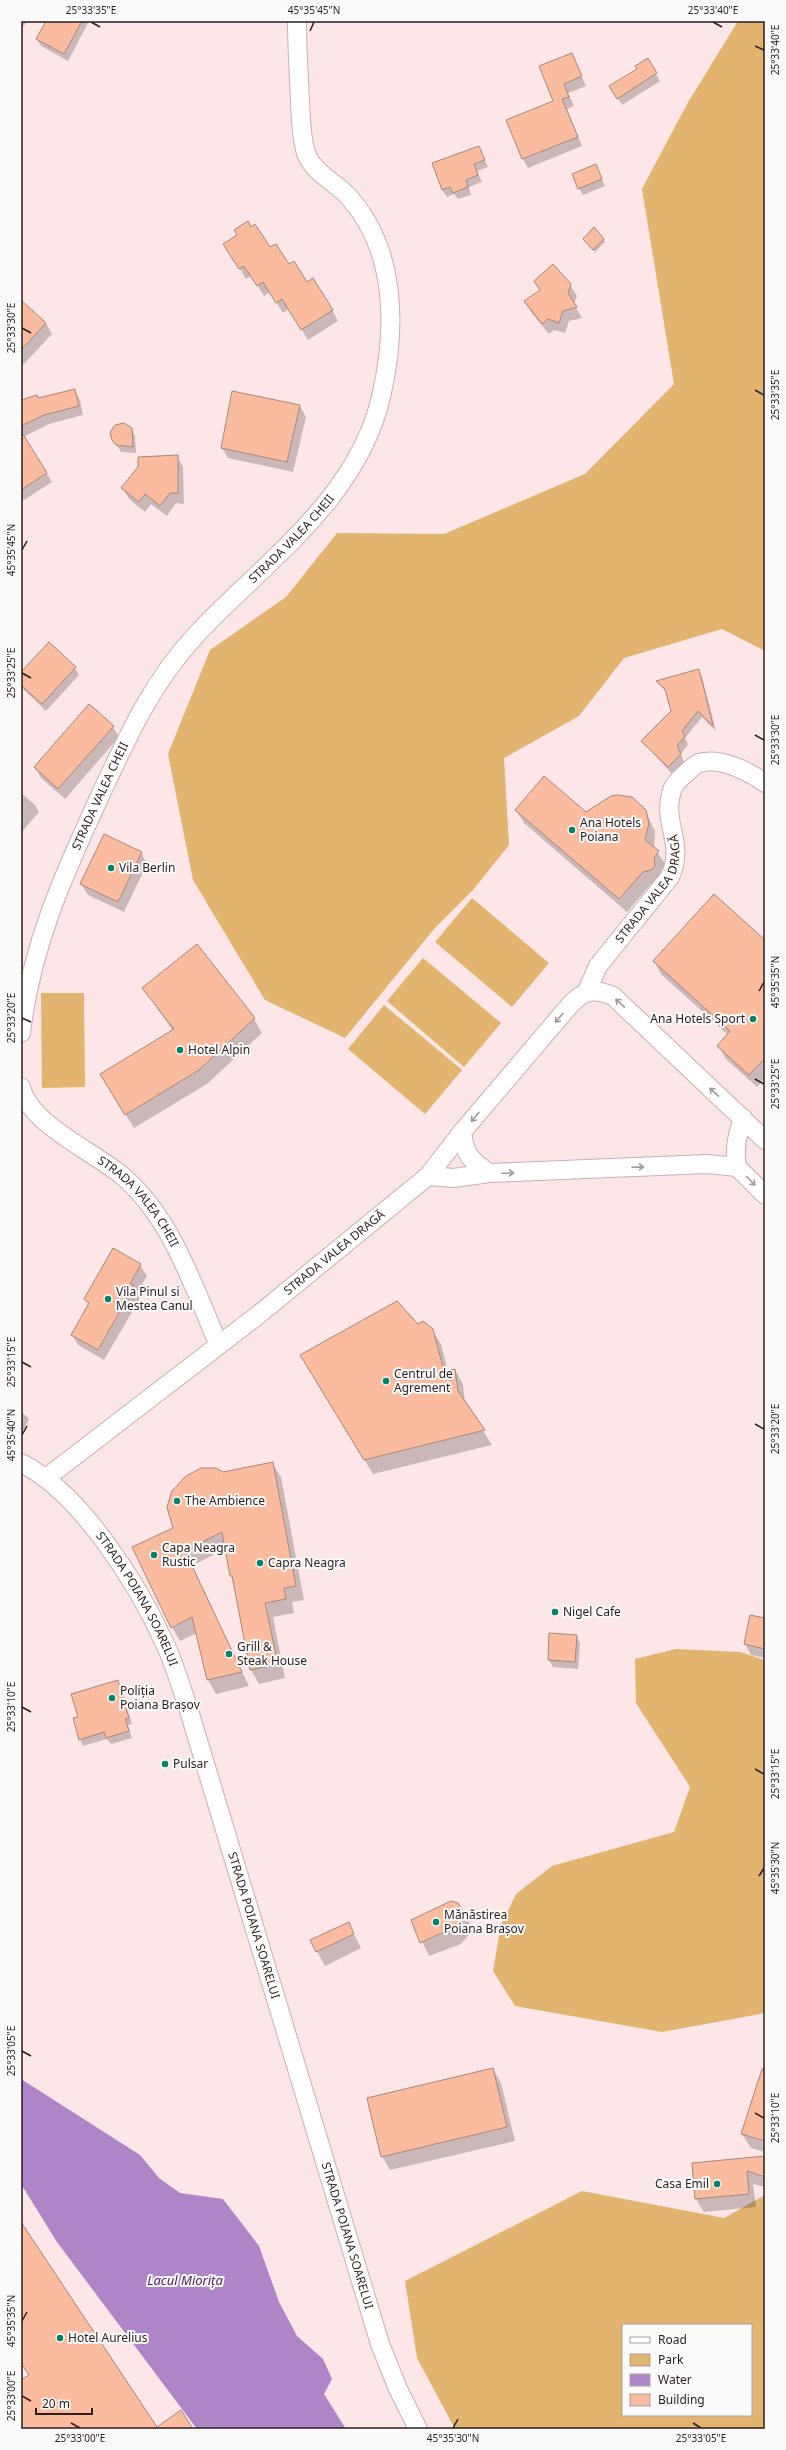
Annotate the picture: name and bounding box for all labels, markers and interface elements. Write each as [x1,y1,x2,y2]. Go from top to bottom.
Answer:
text: 25°33'35"E [66,3,116,17]
text: 45°35'45"N [288,3,340,17]
text: 25°33'40"E [688,3,738,17]
text: 25°33'40"E [768,25,782,75]
text: 25°33'30"E [4,303,18,353]
text: 25°33'35"E [768,370,782,420]
street label: STRADA VALEA CHEII [245,490,338,587]
text: 45°35'45"N [4,524,18,576]
text: 25°33'25"E [4,648,18,698]
text: 25°33'30"E [768,715,782,765]
street label: STRADA VALEA CHEII [67,739,132,853]
place label: Ana Hotels Poiana [580,814,641,845]
marker: Ana Hotels Poiana [567,825,577,835]
street label: STRADA VALEA DRAGĂ [611,833,683,946]
place label: Vila Berlin [119,859,175,876]
marker: Vila Berlin [106,863,116,873]
text: 45°35'35"N [768,956,782,1008]
text: 25°33'20"E [4,993,18,1043]
one-way arrow [615,998,625,1007]
place label: Ana Hotels Sport [650,1010,746,1027]
one-way arrow [554,1012,563,1023]
marker: Ana Hotels Sport [748,1014,758,1024]
place label: Hotel Alpin [188,1041,250,1058]
marker: Hotel Alpin [175,1045,185,1055]
text: 25°33'25"E [768,1059,782,1109]
one-way arrow [709,1087,719,1096]
one-way arrow [470,1111,479,1122]
street label: STRADA VALEA CHEII [95,1152,183,1250]
one-way arrow [631,1163,644,1171]
one-way arrow [501,1169,514,1176]
one-way arrow [746,1176,756,1186]
street label: STRADA VALEA DRAGĂ [280,1206,388,1299]
place label: Vila Pinul si Mestea Canul [116,1283,193,1314]
marker: Vila Pinul si Mestea Canul [103,1294,113,1304]
text: 25°33'15"E [4,1337,18,1387]
place label: Centrul de Agrement [394,1365,453,1396]
marker: Centrul de Agrement [381,1376,391,1386]
text: 25°33'20"E [768,1404,782,1454]
text: 45°35'40"N [4,1409,18,1461]
place label: The Ambience [185,1492,265,1509]
marker: The Ambience [172,1496,182,1506]
street label: STRADA POIANA SOARELUI [92,1528,182,1668]
place label: Capa Neagra Rustic [162,1539,235,1570]
marker: Capa Neagra Rustic [149,1550,159,1560]
place label: Capra Neagra [268,1554,346,1571]
marker: Capra Neagra [255,1558,265,1568]
place label: Nigel Cafe [563,1603,621,1620]
marker: Nigel Cafe [550,1607,560,1617]
place label: Grill & Steak House [237,1638,307,1669]
marker: Grill & Steak House [224,1649,234,1659]
text: 25°33'10"E [4,1682,18,1732]
place label: Poliția Poiana Brașov [120,1682,201,1713]
marker: Poliția Poiana Brașov [107,1693,117,1703]
text: 25°33'15"E [768,1749,782,1799]
place label: Pulsar [173,1755,208,1772]
marker: Pulsar [160,1759,170,1769]
text: 45°35'30"N [768,1842,782,1894]
street label: STRADA POIANA SOARELUI [224,1850,284,2001]
place label: Mănăstirea Poiana Brașov [444,1906,525,1937]
marker: Mănăstirea Poiana Brașov [431,1917,441,1927]
text: 25°33'05"E [4,2026,18,2076]
text: 25°33'10"E [768,2093,782,2143]
street label: STRADA POIANA SOARELUI [318,2160,378,2311]
place label: Casa Emil [655,2175,709,2192]
marker: Casa Emil [712,2179,722,2189]
water label: Lacul Miorița [147,2271,223,2289]
text: 45°35'35"N [4,2295,18,2347]
legend [622,2324,752,2416]
place label: Hotel Aurelius [68,2329,148,2346]
text: Road [658,2331,687,2348]
marker: Hotel Aurelius [55,2333,65,2343]
text: Park [658,2351,684,2368]
text: 25°33'00"E [4,2371,18,2421]
text: Water [658,2371,692,2388]
scale bar [36,2390,92,2416]
text: Building [658,2391,705,2408]
text: 20 m [42,2395,70,2412]
text: 25°33'00"E [55,2431,105,2445]
text: 45°35'30"N [427,2431,479,2445]
text: 25°33'05"E [676,2431,726,2445]

